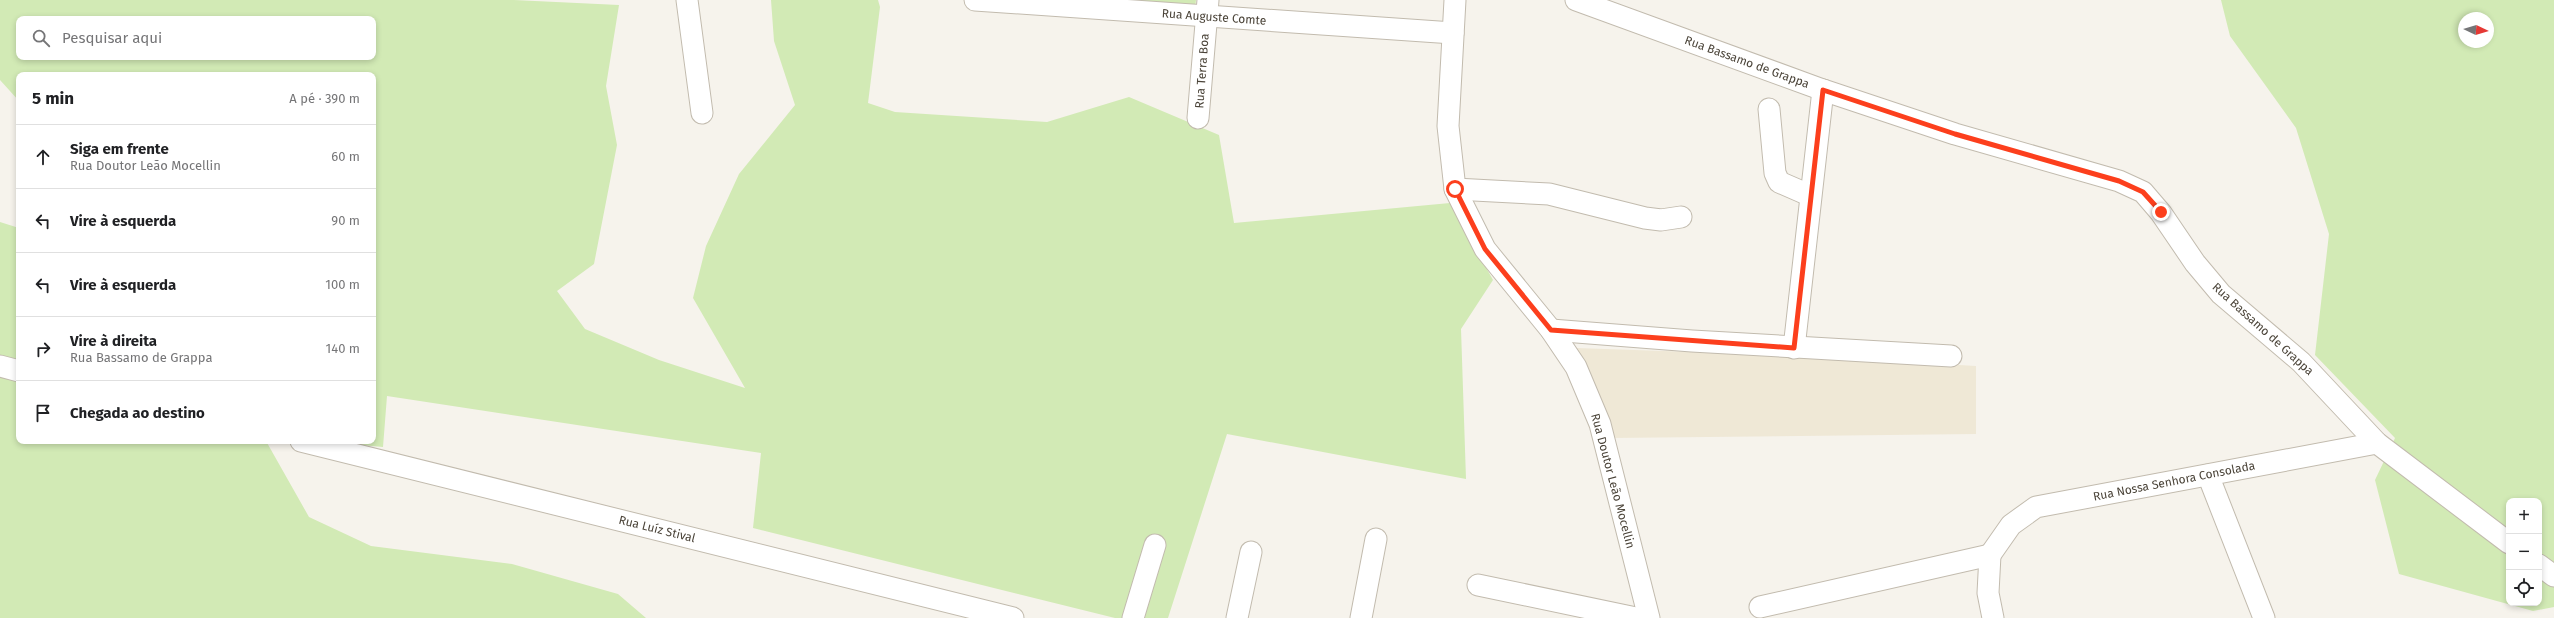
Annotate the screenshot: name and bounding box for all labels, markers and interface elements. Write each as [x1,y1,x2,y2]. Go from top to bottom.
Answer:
street label: Rua Auguste Comte [1161,6,1267,28]
north arrow [2458,12,2494,48]
search box [16,16,376,60]
icon: search [30,27,52,49]
text: Pesquisar aqui [62,29,162,47]
street label: Rua Terra Boa [1192,33,1212,109]
street label: Rua Bassamo de Grappa [1683,33,1811,91]
text: 5 min [32,88,74,109]
text: A pé · 390 m [289,91,360,106]
text: Siga em frente [70,140,169,158]
icon: ahead [32,146,54,168]
text: 60 m [331,149,360,164]
text: Rua Doutor Leão Mocellin [70,158,221,173]
route start [1446,180,1464,198]
route end [2152,203,2170,221]
icon: left [32,210,54,232]
text: Vire à esquerda [70,212,176,230]
text: 90 m [331,213,360,228]
icon: left [32,274,54,296]
text: Vire à esquerda [70,276,176,294]
text: 100 m [325,277,360,292]
street label: Rua Bassamo de Grappa [2209,280,2317,378]
text: Vire à direita [70,332,157,350]
icon: right [32,338,54,360]
text: 140 m [326,341,360,356]
text: Rua Bassamo de Grappa [70,350,212,365]
icon: arrive [32,402,54,424]
text: Chegada ao destino [70,404,205,422]
street label: Rua Doutor Leão Mocellin [1588,412,1638,550]
street label: Rua Nossa Senhora Consolada [2092,458,2256,504]
map controls [2506,498,2542,606]
button: + [2506,498,2542,534]
street label: Rua Luíz Stival [617,513,697,545]
button: − [2506,534,2542,570]
button: locate [2506,570,2542,606]

